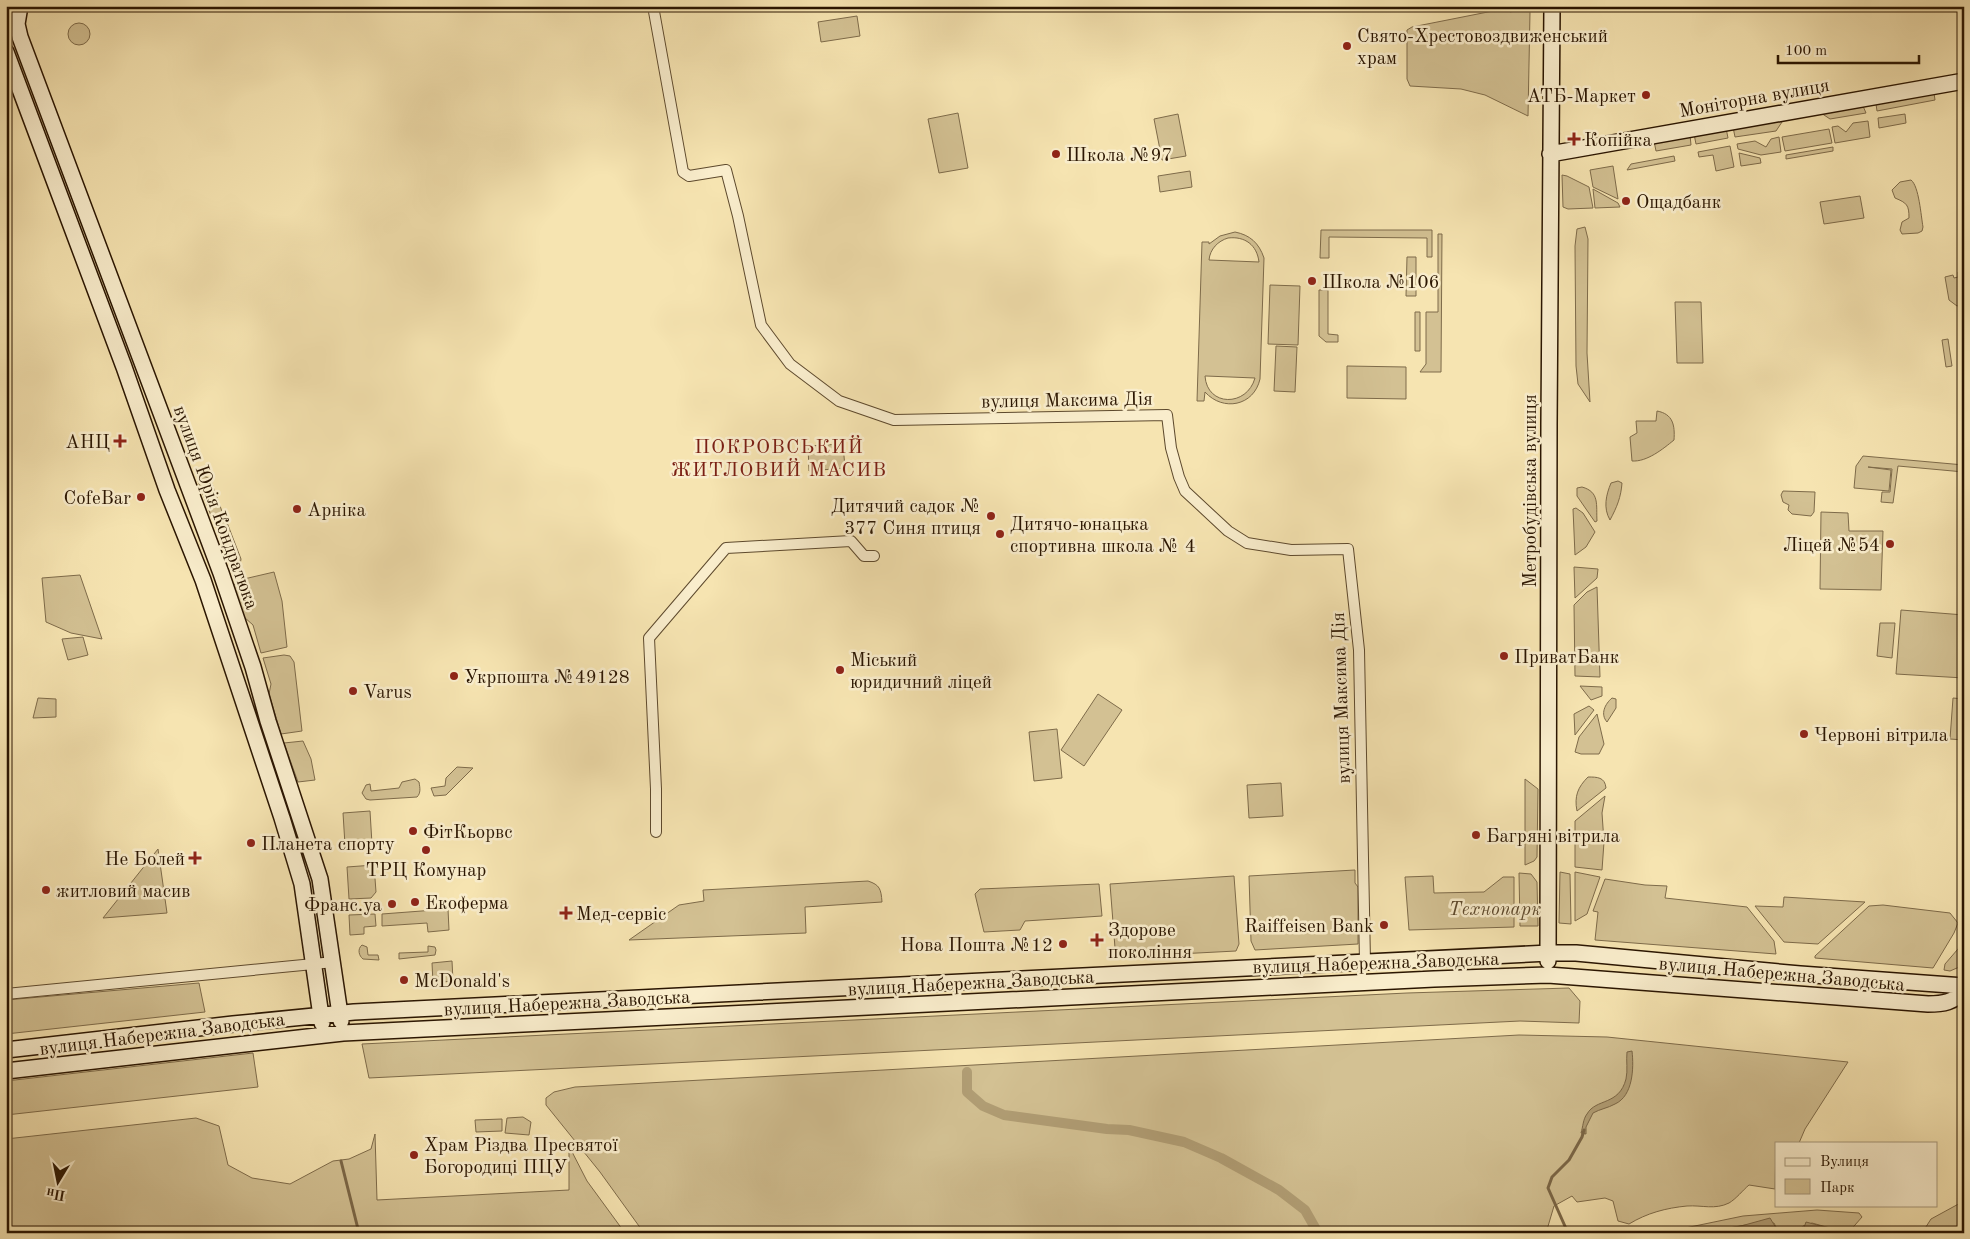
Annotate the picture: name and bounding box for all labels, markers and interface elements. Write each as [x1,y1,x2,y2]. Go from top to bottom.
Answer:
place label: Свято-Хрестовоздвиженський храм [1357,28,1608,69]
scale bar [1778,32,1919,64]
marker: Свято-Хрестовоздвиженський храм [1341,40,1353,52]
text: 100 m [1785,44,1827,59]
street label: Моніторна вулиця [1678,77,1831,122]
place label: АТБ-Маркет [1527,88,1636,107]
marker: АТБ-Маркет [1640,89,1652,101]
place label: Копійка [1584,132,1653,151]
marker: Копійка [1568,133,1580,145]
place label: Школа №97 [1066,147,1173,166]
marker: Школа №97 [1050,148,1062,160]
place label: Ощадбанк [1636,194,1722,213]
marker: Ощадбанк [1620,195,1632,207]
place label: Школа №106 [1322,274,1440,293]
marker: Школа №106 [1306,275,1318,287]
street label: вулиця Максима Дія [981,391,1153,412]
street label: Метробудівська вулиця [1522,394,1541,588]
street label: вулиця Юрія Кондратюка [169,403,261,613]
place label: АНЦ [65,434,110,453]
marker: АНЦ [114,435,126,447]
district label: ПОКРОВСЬКИЙ ЖИТЛОВИЙ МАСИВ [671,435,887,481]
place label: CofeBar [64,490,131,509]
marker: CofeBar [135,491,147,503]
place label: Дитячий садок № 377 Синя птиця [831,498,981,539]
place label: Арніка [307,502,366,521]
marker: Арніка [291,503,303,515]
marker: Дитячий садок № 377 Синя птиця [985,510,997,522]
place label: Дитячо-юнацька спортивна школа № 4 [1010,516,1196,557]
marker: Дитячо-юнацька спортивна школа № 4 [994,528,1006,540]
place label: Ліцей №54 [1783,537,1880,556]
marker: Ліцей №54 [1884,538,1896,550]
street label: вулиця Максима Дія [1330,612,1355,784]
place label: ПриватБанк [1514,649,1620,668]
marker: ПриватБанк [1498,650,1510,662]
place label: Міський юридичний ліцей [850,652,992,693]
marker: Міський юридичний ліцей [834,664,846,676]
place label: Укрпошта №49128 [464,669,630,688]
marker: Укрпошта №49128 [448,670,460,682]
place label: Varus [363,684,412,703]
marker: Varus [347,685,359,697]
place label: Червоні вітрила [1814,727,1949,746]
marker: Червоні вітрила [1798,728,1810,740]
place label: ФiтКьорвс [423,824,512,843]
marker: ФiтКьорвс [407,825,419,837]
place label: Багряні вітрила [1486,828,1621,847]
marker: Багряні вітрила [1470,829,1482,841]
place label: Планета спорту [261,836,395,855]
marker: Планета спорту [245,837,257,849]
marker: ТРЦ Комунар [420,844,432,856]
place label: Не Болей [105,851,185,870]
marker: Не Болей [189,852,201,864]
place label: ТРЦ Комунар [366,862,486,881]
place label: житловий масив [56,883,190,902]
marker: житловий масив [40,884,52,896]
place label: Екоферма [425,895,509,914]
marker: Екоферма [409,896,421,908]
place label: Франс.уа [304,897,383,916]
marker: Франс.уа [386,898,398,910]
park label: Технопарк [1449,901,1541,920]
place label: Мед-сервіс [576,906,666,925]
marker: Мед-сервіс [560,907,572,919]
place label: Raiffeisen Bank [1244,918,1374,937]
marker: Raiffeisen Bank [1378,919,1390,931]
place label: Здорове покоління [1108,922,1192,963]
marker: Здорове покоління [1090,933,1104,947]
place label: Нова Пошта №12 [900,937,1053,956]
marker: Нова Пошта №12 [1057,938,1069,950]
street label: вулиця Набережна Заводська [1252,951,1500,978]
street label: вулиця Набережна Заводська [1658,955,1906,996]
street label: вулиця Набережна Заводська [847,969,1096,1000]
place label: McDonald's [414,973,510,992]
marker: McDonald's [398,974,410,986]
street label: вулиця Набережна Заводська [443,989,692,1020]
street label: вулиця Набережна Заводська [39,1011,287,1060]
place label: Храм Різдва Пресвятої Богородиці ПЦУ [424,1137,618,1178]
legend [1775,1142,1938,1206]
marker: Храм Різдва Пресвятої Богородиці ПЦУ [408,1149,420,1161]
text: Вулиця [1820,1155,1869,1170]
north arrow [32,1156,82,1206]
text: Парк [1820,1181,1855,1196]
text: Пн [45,1185,67,1202]

